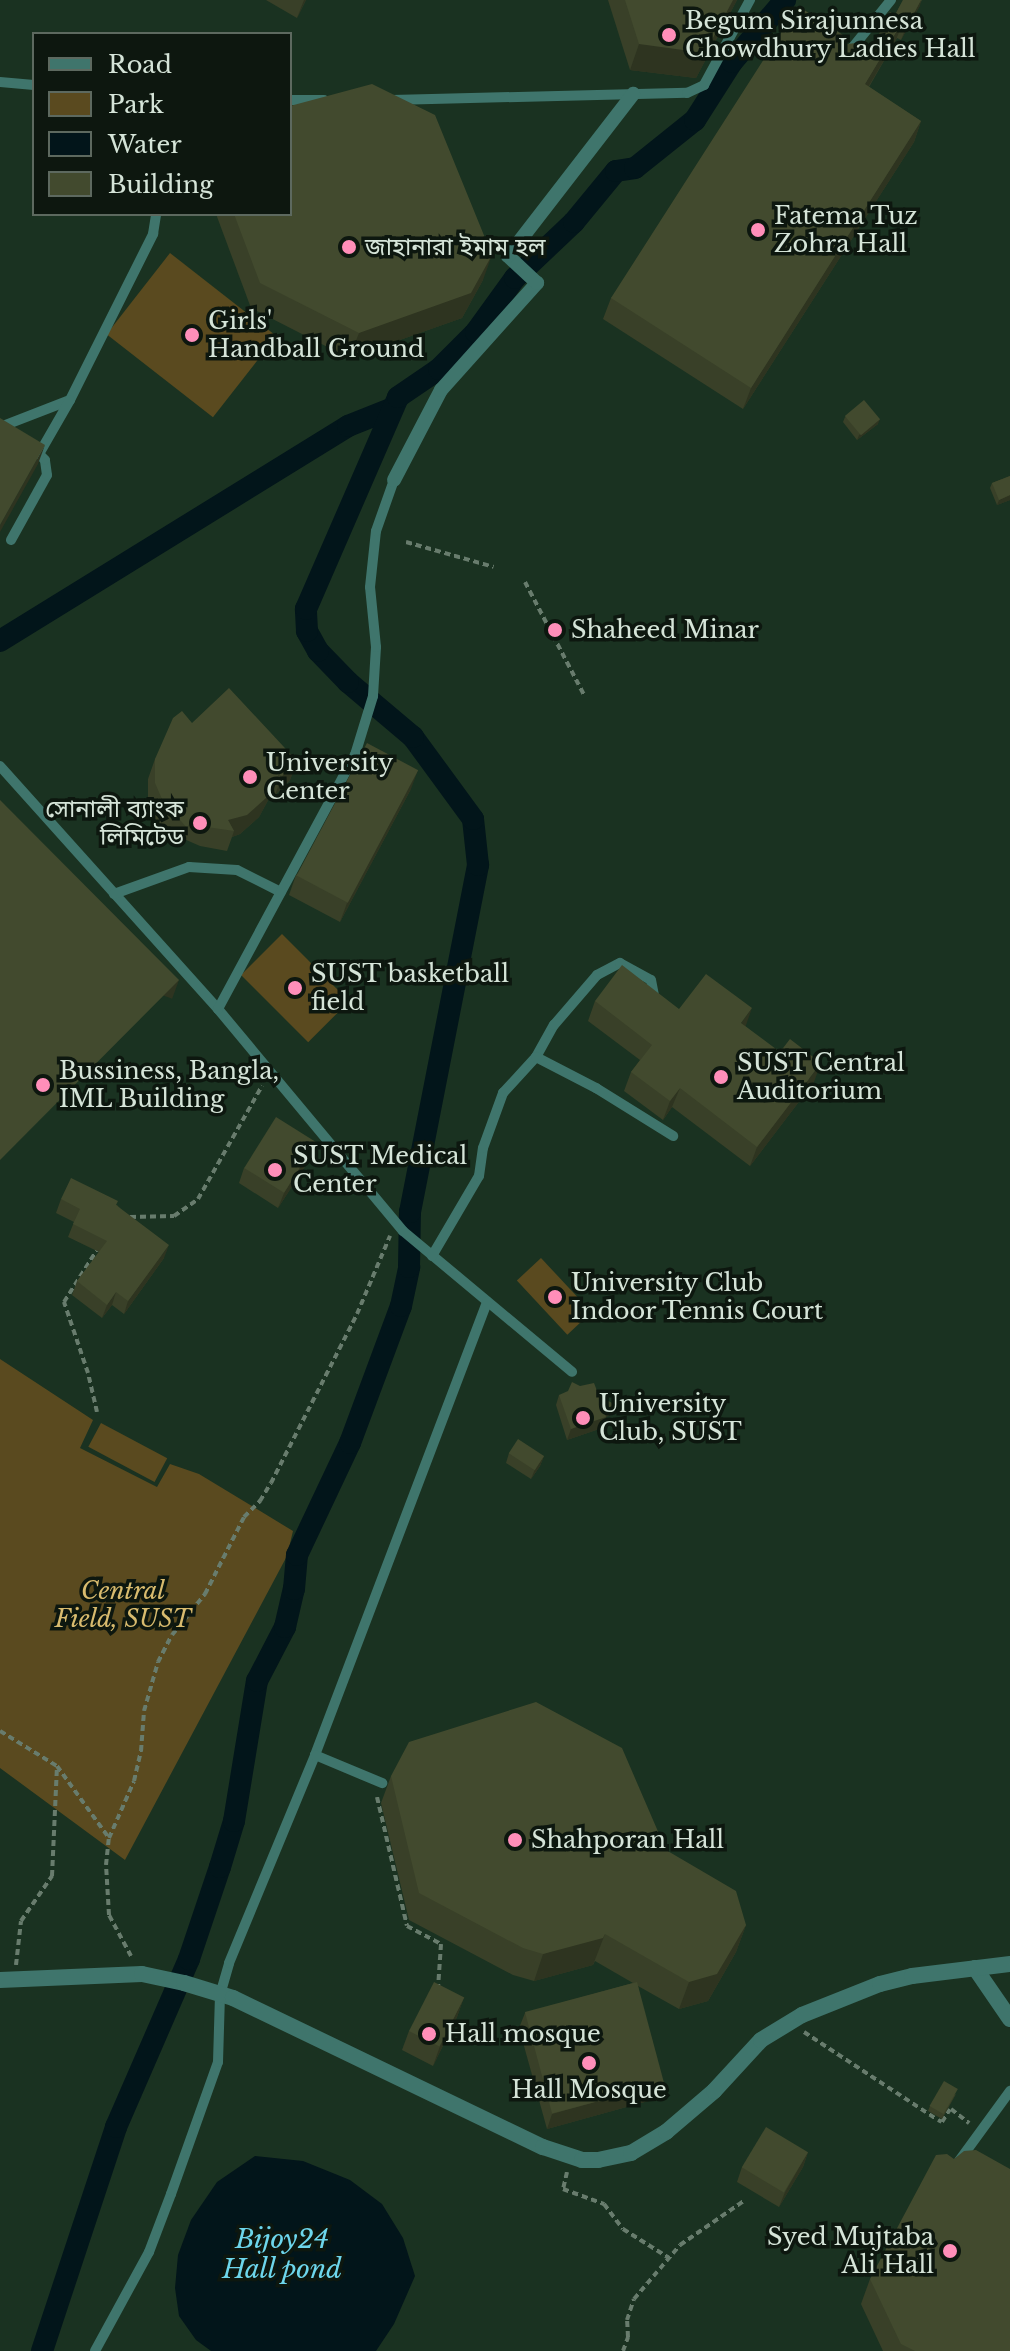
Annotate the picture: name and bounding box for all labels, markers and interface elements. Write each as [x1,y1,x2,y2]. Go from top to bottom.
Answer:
place label: Begum Sirajunnesa Chowdhury Ladies Hall [685,7,976,63]
marker: Begum Sirajunnesa Chowdhury Ladies Hall [660,26,678,44]
legend [32,32,292,216]
text: Road [108,50,172,79]
text: Park [108,90,164,119]
text: Water [108,130,182,159]
text: Building [108,170,214,199]
place label: Fatema Tuz Zohra Hall [774,202,919,258]
marker: Fatema Tuz Zohra Hall [749,221,767,239]
place label: জাহানারা ইমাম হল [365,233,546,261]
marker: জাহানারা ইমাম হল [340,238,358,256]
place label: Girls' Handball Ground [208,307,424,363]
marker: Girls' Handball Ground [183,326,201,344]
place label: Shaheed Minar [571,616,759,644]
marker: Shaheed Minar [546,621,564,639]
place label: University Center [266,749,393,805]
marker: University Center [241,768,259,786]
place label: সোনালী ব্যাংক লিমিটেড [45,795,184,851]
marker: সোনালী ব্যাংক লিমিটেড [191,814,209,832]
place label: SUST basketball field [311,960,510,1016]
marker: SUST basketball field [286,979,304,997]
place label: SUST Central Auditorium [737,1049,906,1105]
place label: Bussiness, Bangla, IML Building [59,1057,279,1113]
marker: SUST Central Auditorium [712,1068,730,1086]
marker: Bussiness, Bangla, IML Building [34,1076,52,1094]
place label: SUST Medical Center [293,1142,468,1198]
marker: SUST Medical Center [264,1159,286,1181]
place label: University Club Indoor Tennis Court [571,1269,824,1325]
marker: University Club Indoor Tennis Court [546,1288,564,1306]
place label: University Club, SUST [599,1390,742,1446]
marker: University Club, SUST [574,1409,592,1427]
park label: Central Field, SUST [55,1577,191,1633]
place label: Shahporan Hall [531,1826,724,1854]
marker: Shahporan Hall [506,1831,524,1849]
place label: Hall mosque [445,2020,601,2048]
marker: Hall mosque [420,2025,438,2043]
marker: Hall Mosque [580,2054,598,2072]
place label: Hall Mosque [511,2076,667,2104]
place label: Syed Mujtaba Ali Hall [767,2223,934,2279]
water label: Bijoy24 Hall pond [221,2224,343,2286]
marker: Syed Mujtaba Ali Hall [941,2242,959,2260]

